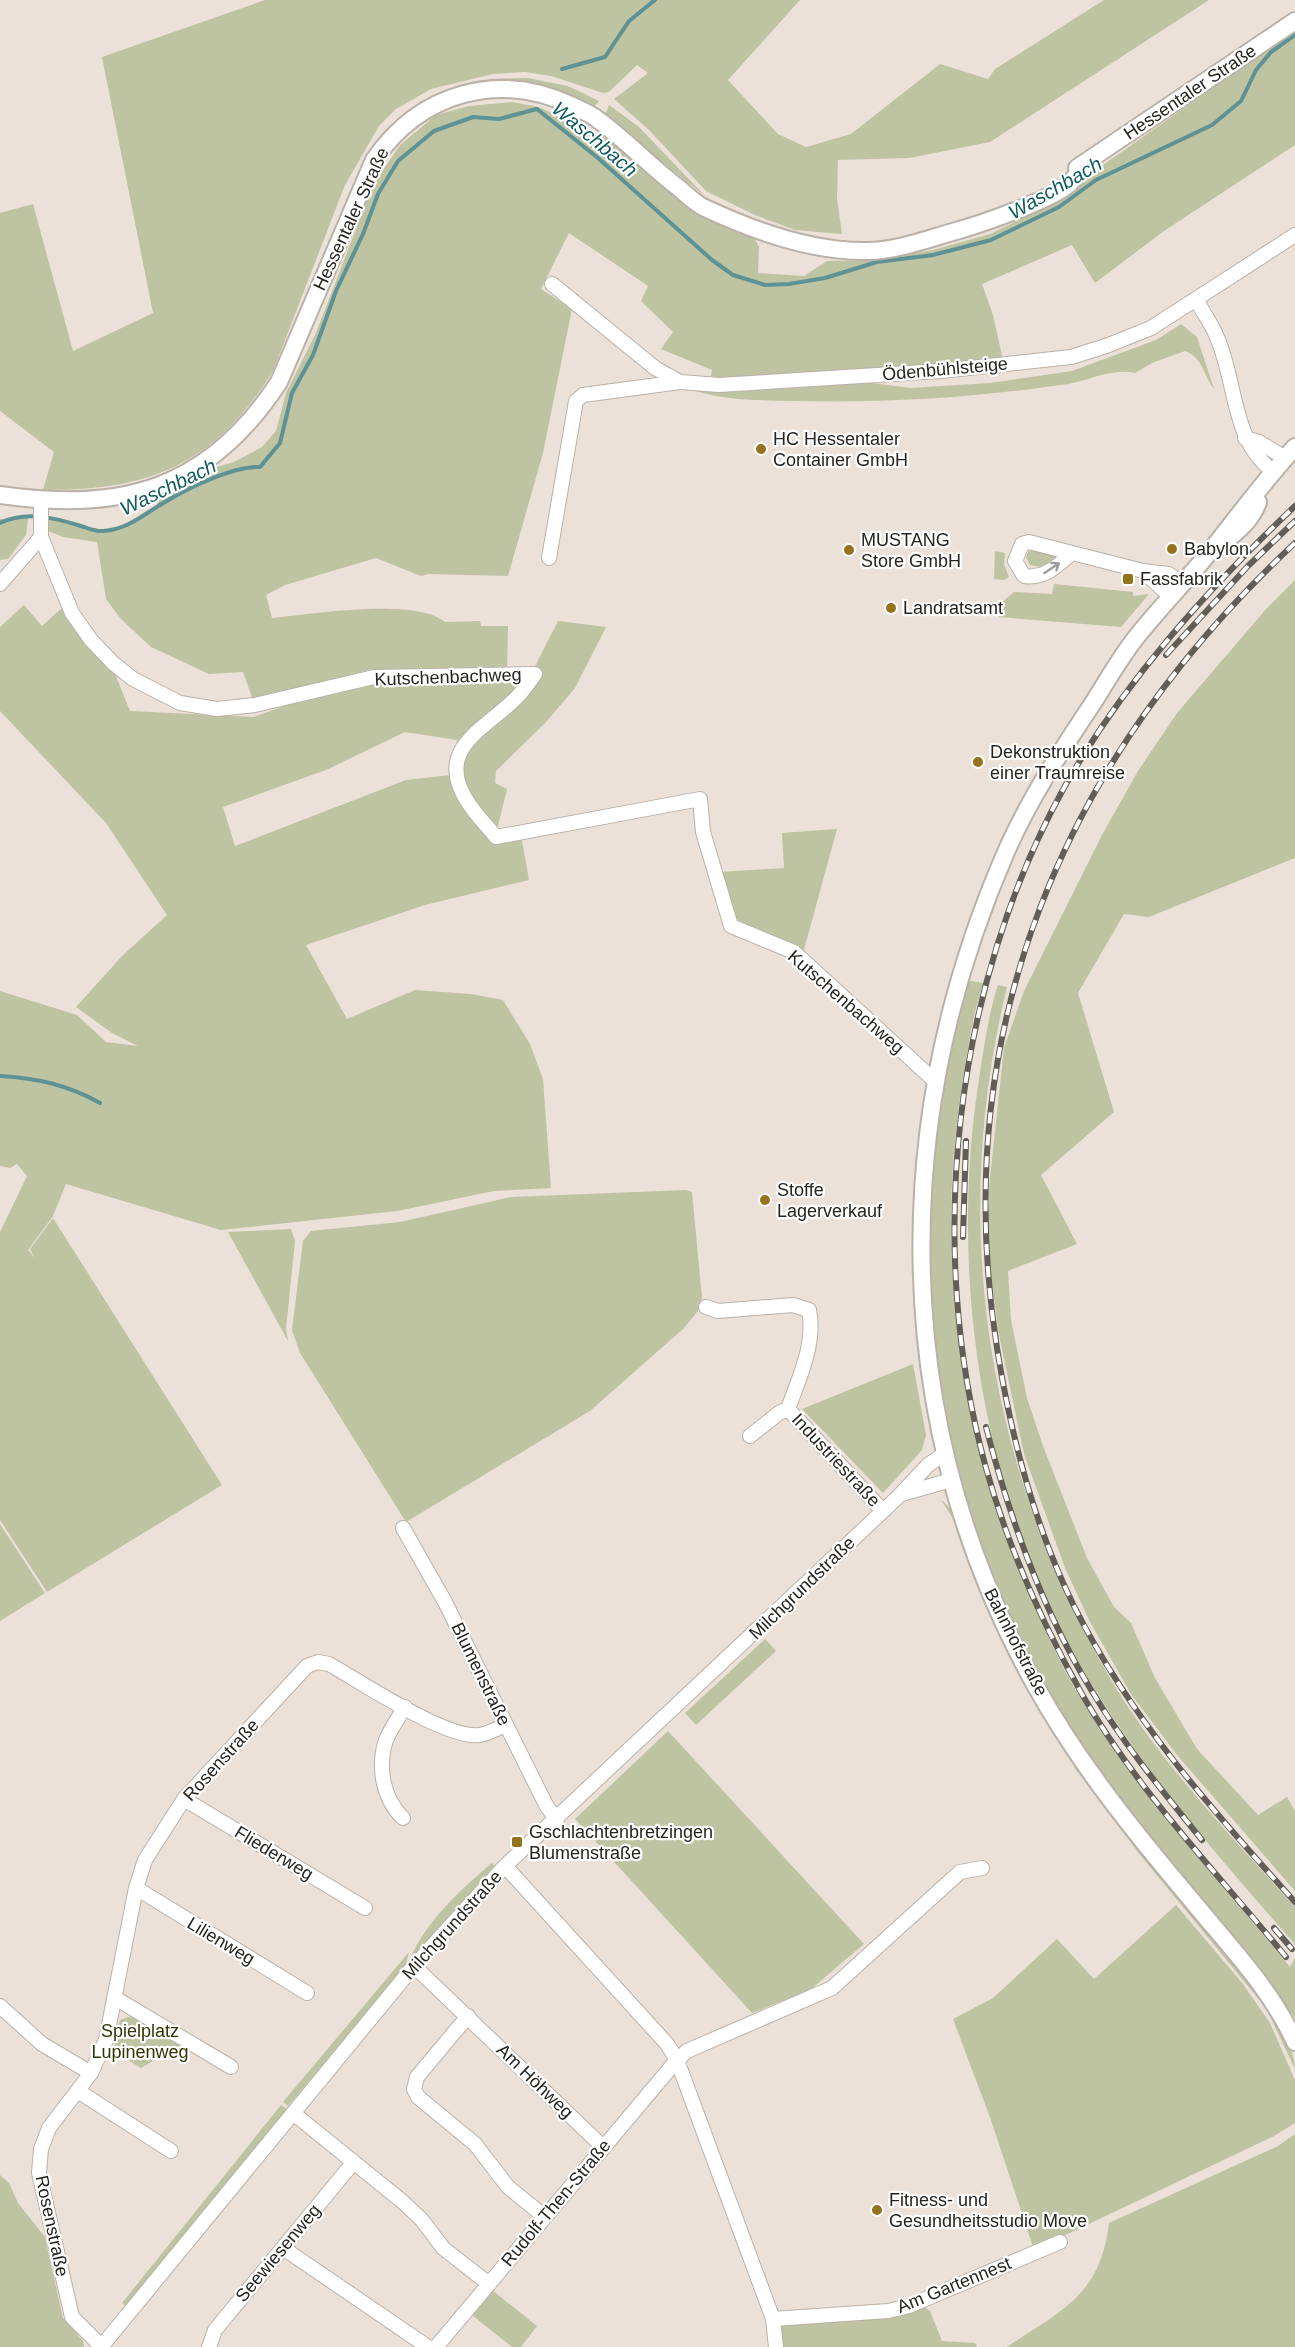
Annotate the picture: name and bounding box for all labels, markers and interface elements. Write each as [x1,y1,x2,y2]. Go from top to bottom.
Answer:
street label: Hessentaler Straße [1120,40,1260,144]
water label: Waschbach [548,97,642,181]
street label: Hessentaler Straße [309,144,393,294]
water label: Waschbach [1004,152,1106,224]
street label: Ödenbühlsteige [881,354,1009,384]
place label: HC Hessentaler Container GmbH [773,429,908,470]
marker: HC Hessentaler Container GmbH [754,442,768,456]
water label: Waschbach [116,454,220,520]
place label: MUSTANG Store GmbH [861,530,961,571]
place label: Babylon [1184,539,1249,559]
marker: Babylon [1165,542,1179,556]
marker: MUSTANG Store GmbH [842,543,856,557]
one-way arrow [1044,562,1061,575]
place label: Fassfabrik [1140,569,1224,589]
marker: Fassfabrik [1121,572,1135,586]
place label: Landratsamt [903,598,1003,618]
marker: Landratsamt [884,601,898,615]
street label: Kutschenbachweg [374,664,522,690]
place label: Dekonstruktion einer Traumreise [990,742,1125,783]
marker: Dekonstruktion einer Traumreise [971,755,985,769]
street label: Kutschenbachweg [784,946,908,1058]
place label: Stoffe Lagerverkauf [777,1180,883,1221]
marker: Stoffe Lagerverkauf [758,1193,772,1207]
street label: Industriestraße [788,1409,884,1511]
street label: Milchgrundstraße [745,1533,859,1643]
street label: Bahnhofstraße [980,1585,1052,1699]
street label: Blumenstraße [447,1619,515,1729]
street label: Rosenstraße [179,1715,263,1805]
street label: Fliederweg [231,1822,317,1884]
place label: Gschlachtenbretzingen Blumenstraße [529,1822,713,1863]
marker: Gschlachtenbretzingen Blumenstraße [510,1835,524,1849]
street label: Milchgrundstraße [398,1867,506,1983]
street label: Lilienweg [184,1913,258,1969]
park label: Spielplatz Lupinenweg [91,2021,189,2062]
street label: Am Höhweg [493,2040,577,2122]
street label: Rudolf-Then-Straße [497,2136,615,2270]
street label: Rosenstraße [32,2174,72,2278]
place label: Fitness- und Gesundheitsstudio Move [889,2190,1087,2231]
street label: Seewiesenweg [231,2200,325,2306]
marker: Fitness- und Gesundheitsstudio Move [870,2203,884,2217]
street label: Am Gartennest [894,2253,1014,2317]

